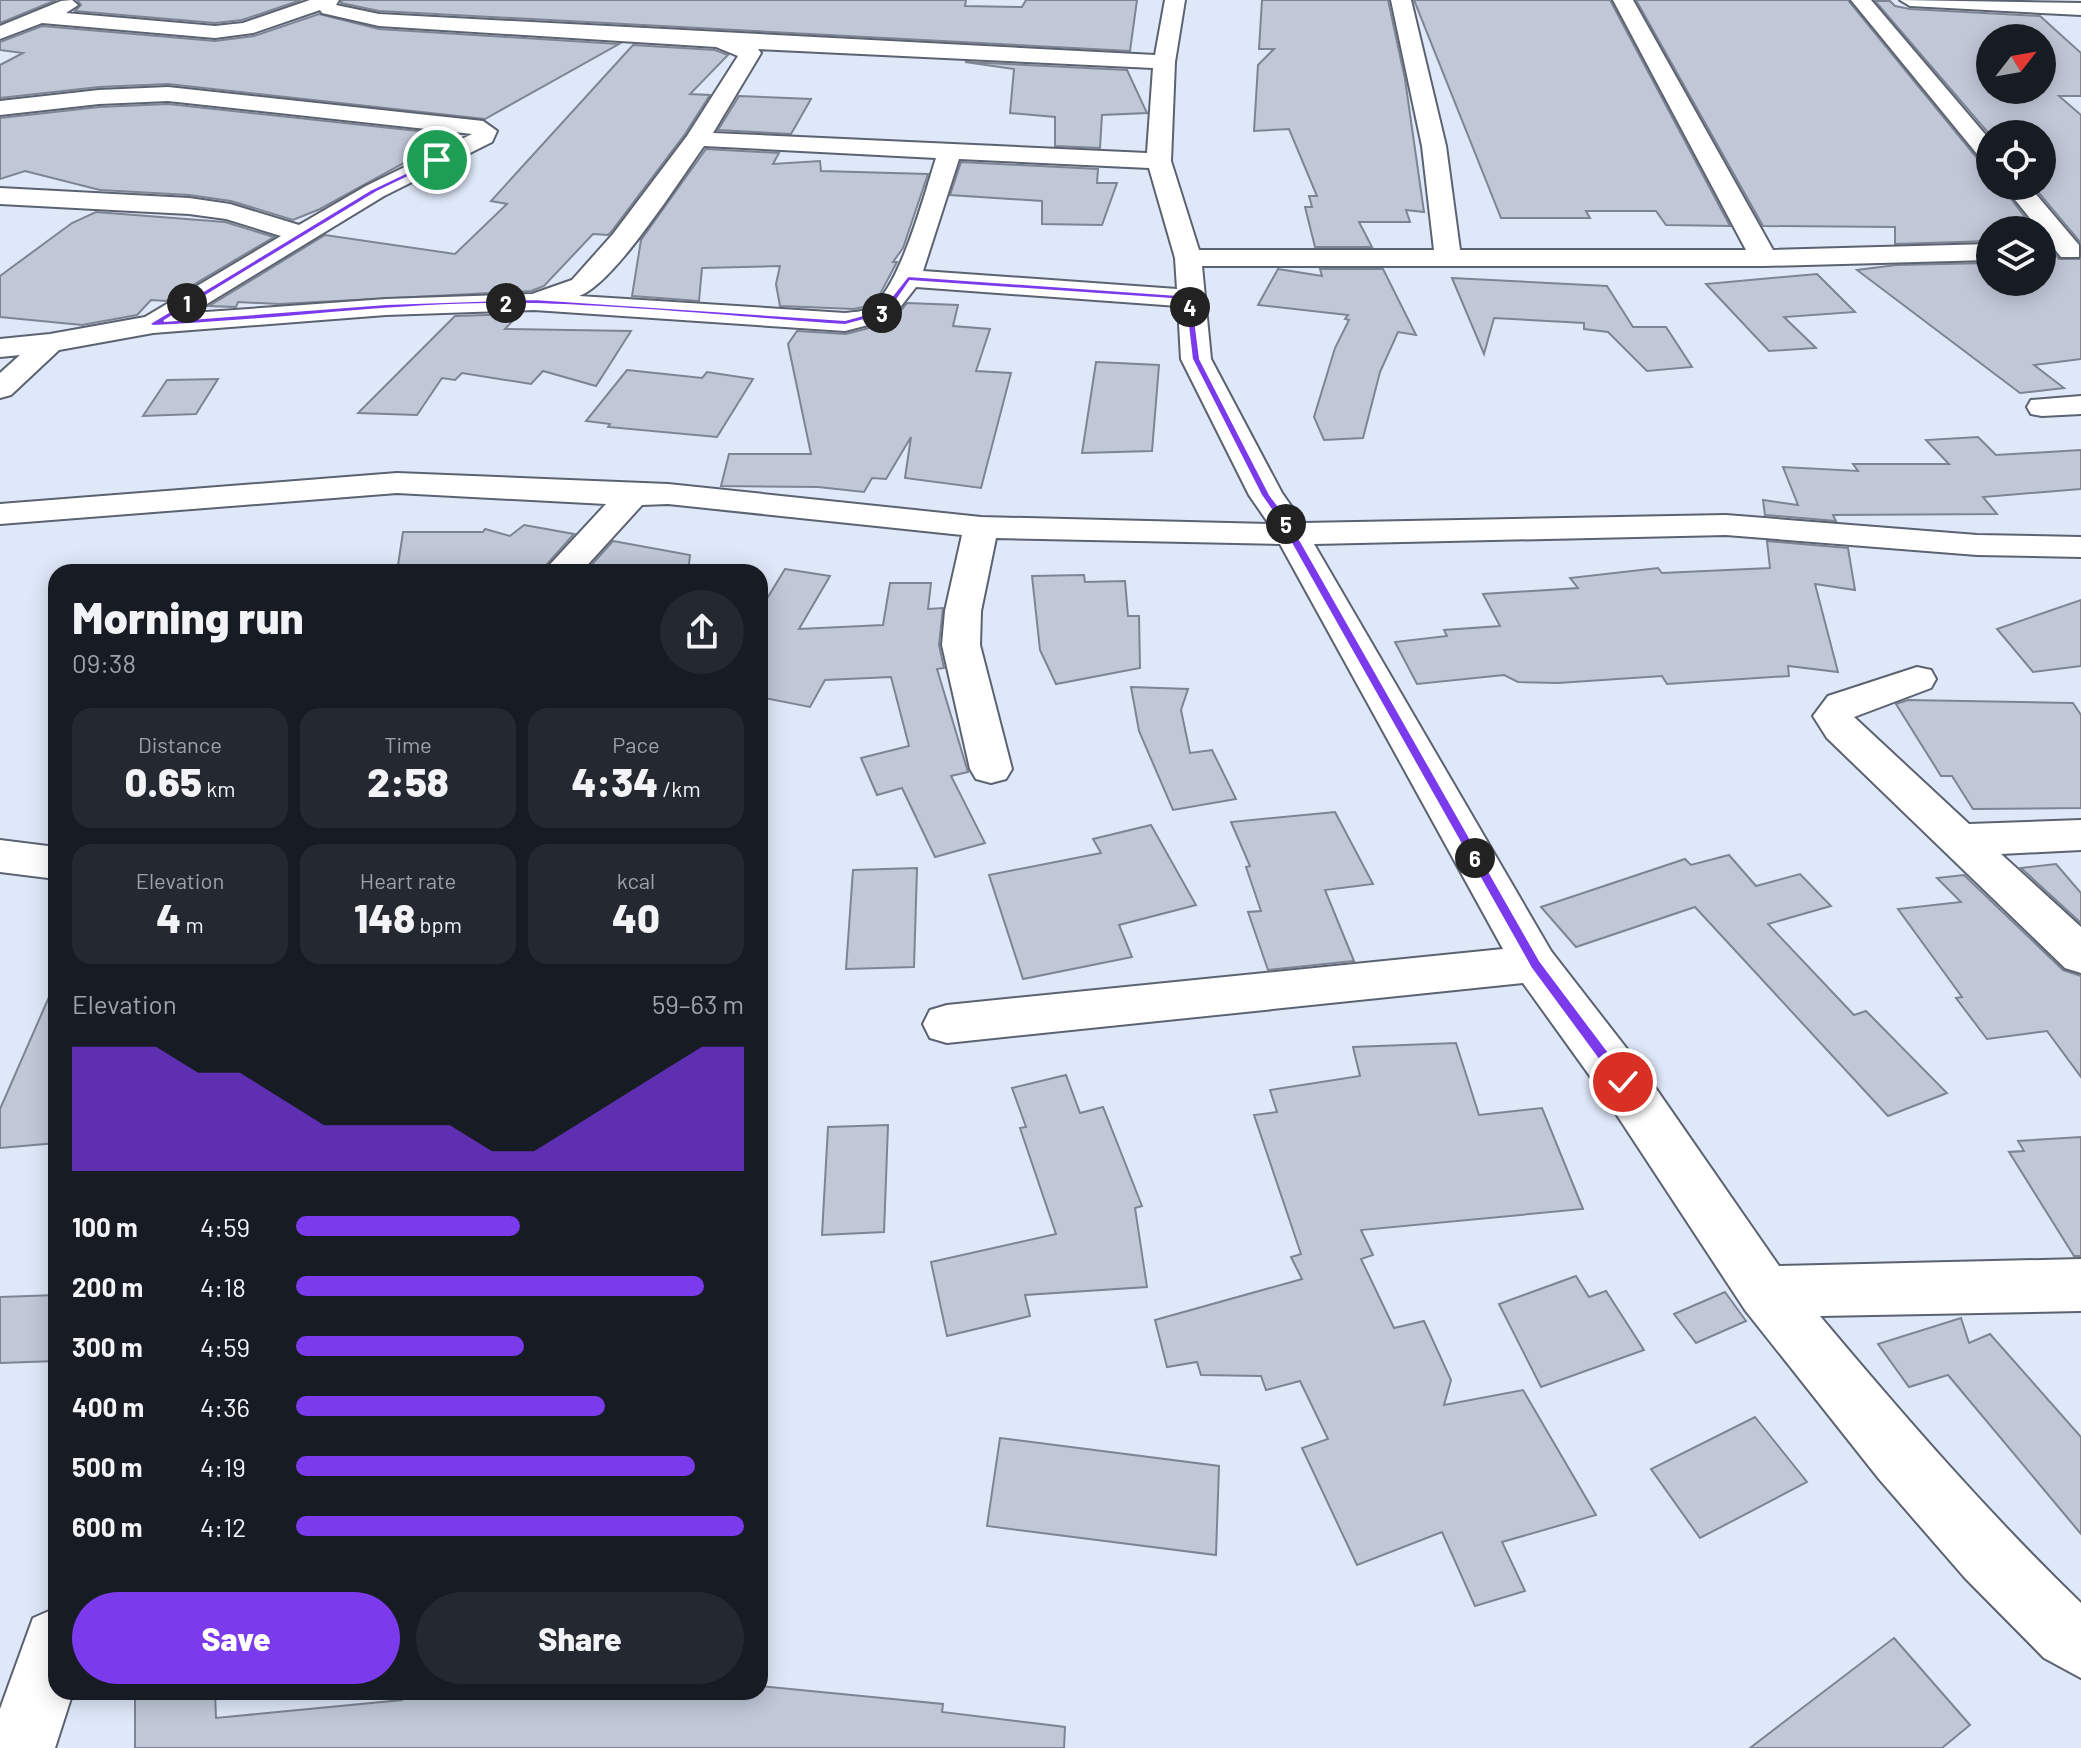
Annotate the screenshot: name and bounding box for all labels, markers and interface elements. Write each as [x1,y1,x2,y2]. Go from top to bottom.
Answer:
north arrow [1976,24,2056,104]
map controls [1976,24,2056,296]
button: locate [1976,120,2056,200]
pin [403,126,471,194]
icon: arrive [415,138,459,182]
button: layers [1976,216,2056,296]
pin: 1 [167,283,207,323]
pin: 2 [486,283,526,323]
pin: 4 [1170,287,1210,327]
text: 1 [183,290,191,316]
text: 2 [500,290,512,316]
pin: 3 [862,293,902,333]
text: 4 [1183,294,1197,320]
text: 3 [876,300,888,326]
pin: 5 [1266,504,1306,544]
text: 5 [1280,511,1292,537]
text: Morning run [72,590,304,643]
button: share [660,590,744,674]
text: 09:38 [72,647,136,678]
text: Distance [138,731,222,757]
text: Time [384,731,432,757]
text: Pace [612,731,660,757]
text: 0.65 [125,757,202,805]
text: 2:58 [367,757,449,805]
text: 4:34 [571,757,658,805]
text: km [202,775,235,801]
text: /km [658,775,701,801]
pin: 6 [1455,838,1495,878]
text: 6 [1469,845,1481,871]
text: Elevation [136,867,224,893]
text: Heart rate [360,867,456,893]
text: kcal [617,867,655,893]
text: 4 [156,893,181,941]
text: 148 [354,893,415,941]
text: 40 [612,893,660,941]
text: m [181,911,204,937]
text: bpm [415,911,462,937]
text: Elevation [72,988,177,1019]
text: 59–63 m [652,988,744,1019]
pin [1589,1048,1657,1116]
icon: check [1601,1060,1645,1104]
text: 100 m [72,1211,138,1242]
text: 4:59 [200,1211,250,1242]
text: 200 m [72,1271,143,1302]
text: 4:18 [200,1271,246,1302]
text: 300 m [72,1331,143,1362]
text: 4:59 [200,1331,250,1362]
text: 400 m [72,1391,144,1422]
text: 4:36 [200,1391,250,1422]
text: 500 m [72,1451,143,1482]
text: 4:19 [200,1451,246,1482]
text: 600 m [72,1511,143,1542]
text: 4:12 [200,1511,246,1542]
button: Save [72,1592,400,1684]
button: Share [416,1592,744,1684]

